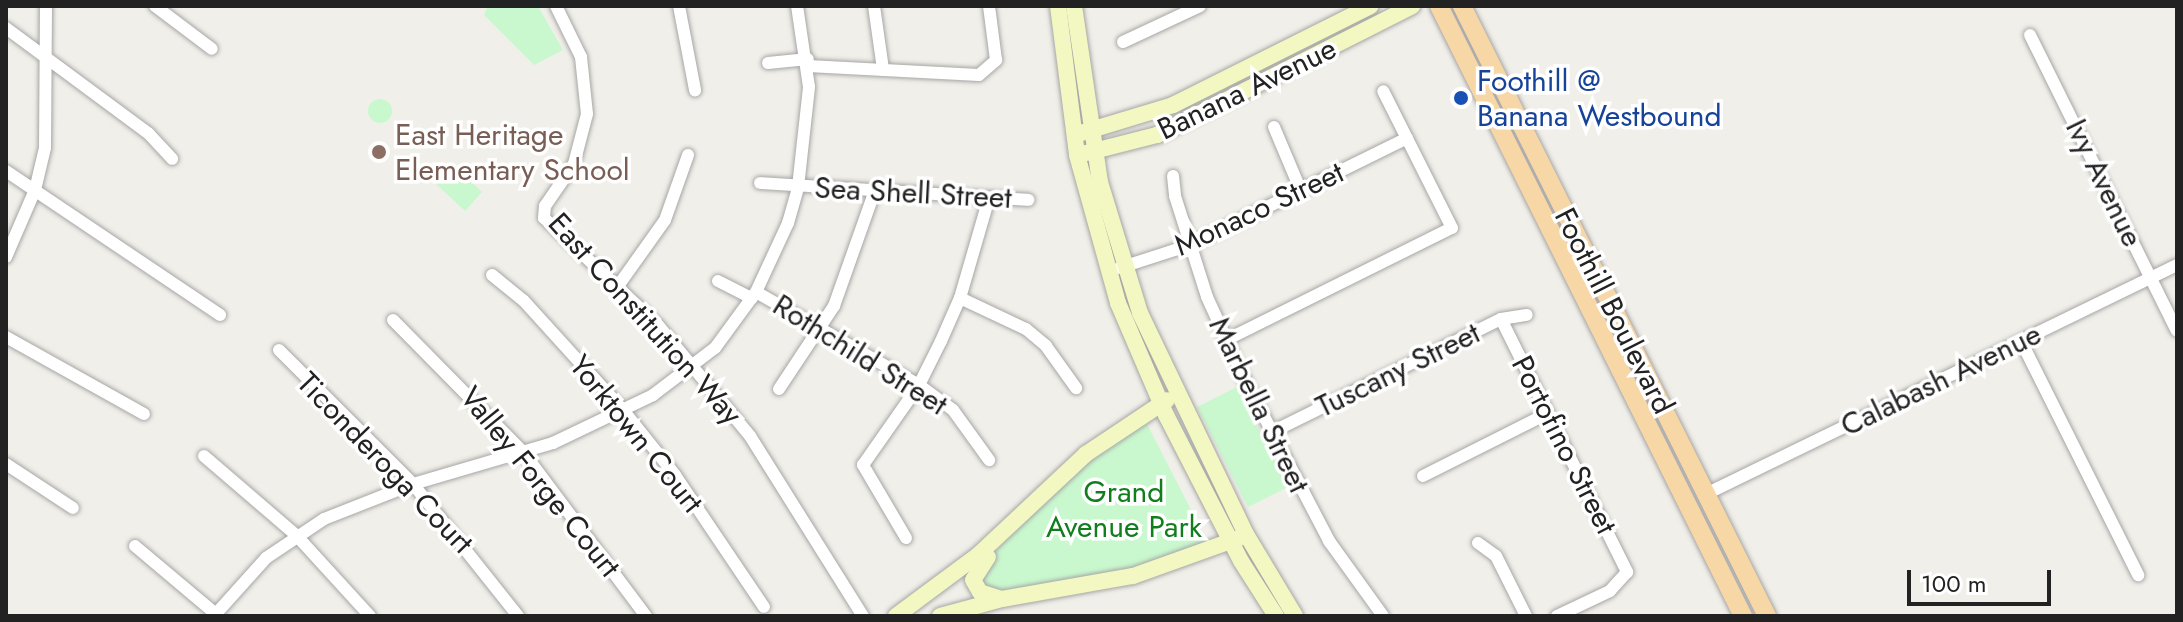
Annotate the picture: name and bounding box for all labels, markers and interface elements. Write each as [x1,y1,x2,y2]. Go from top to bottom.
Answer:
street label: Banana Avenue [1152,30,1342,148]
place label: Foothill @ Banana Westbound [1477,63,1722,134]
marker: Foothill @ Banana Westbound [1452,89,1470,107]
street label: Ivy Avenue [2058,113,2150,253]
place label: East Heritage Elementary School [395,117,630,188]
marker: East Heritage Elementary School [370,143,388,161]
street label: Monaco Street [1169,154,1349,264]
street label: Sea Shell Street [814,170,1012,216]
street label: Foothill Boulevard [1547,202,1681,420]
street label: East Constitution Way [541,206,749,432]
street label: Rothchild Street [766,287,954,423]
street label: Marbella Street [1201,312,1317,498]
street label: Tuscany Street [1310,315,1486,425]
street label: Calabash Avenue [1835,316,2047,444]
street label: Yorktown Court [562,348,710,520]
street label: Portofino Street [1504,350,1624,540]
street label: Ticonderoga Court [289,365,481,561]
street label: Valley Forge Court [452,380,628,584]
park label: Grand Avenue Park [1046,474,1202,544]
scale bar [1911,554,2055,604]
text: 100 m [1921,566,1987,601]

